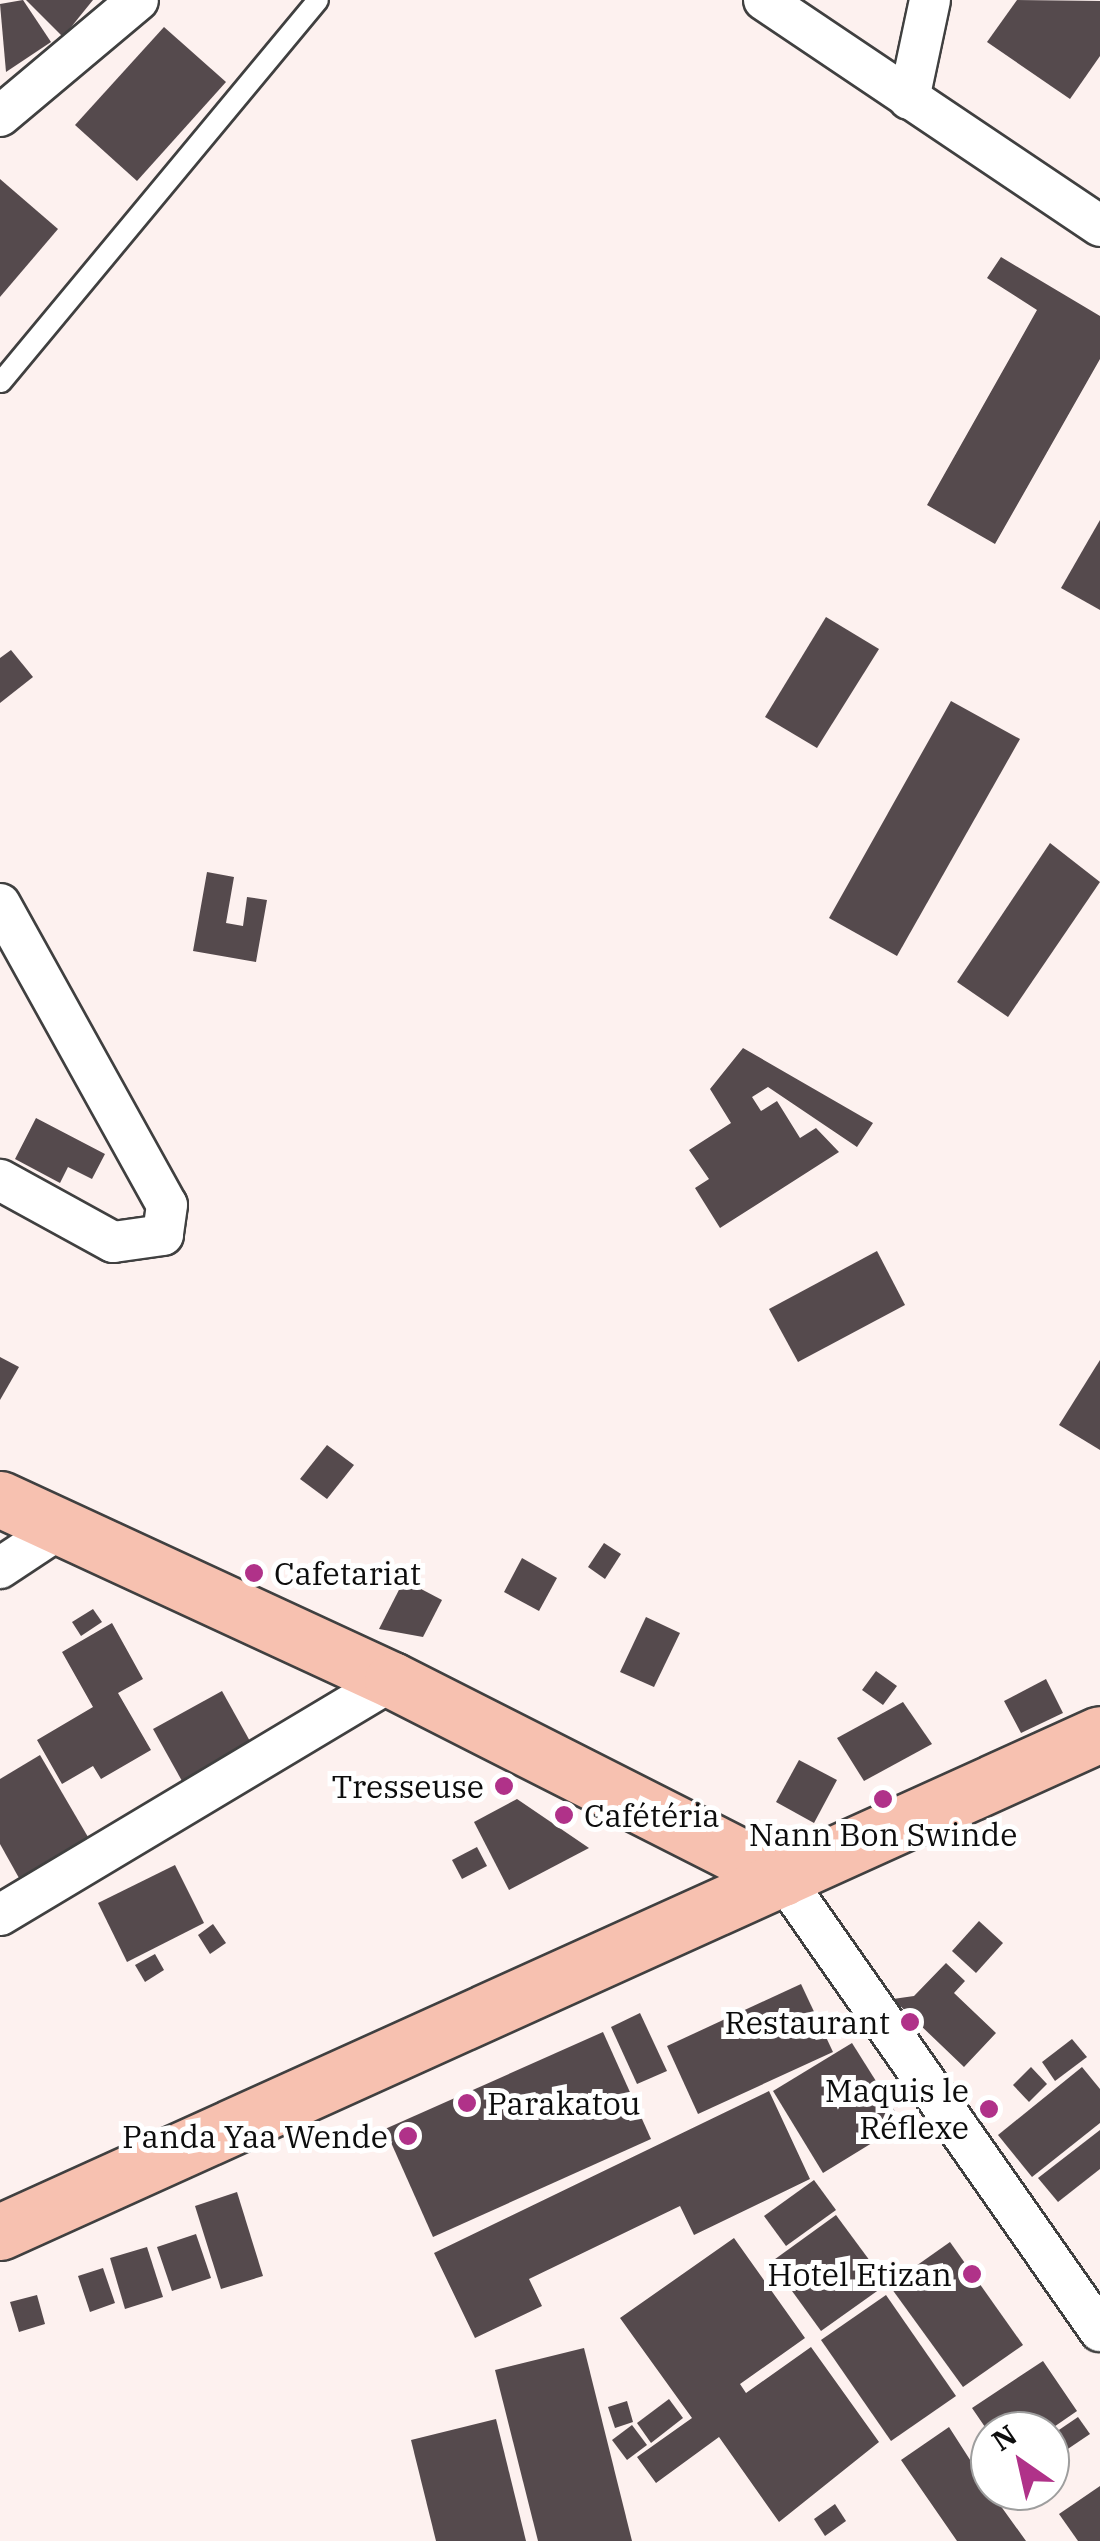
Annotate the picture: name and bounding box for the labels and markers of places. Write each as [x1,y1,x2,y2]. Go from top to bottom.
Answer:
place label: Cafetariat [274,1554,421,1592]
marker: Cafetariat [243,1562,265,1584]
place label: Tresseuse [332,1767,484,1805]
marker: Tresseuse [493,1775,515,1797]
marker: Nann Bon Swinde [872,1788,894,1810]
place label: Cafétéria [584,1796,720,1834]
marker: Cafétéria [553,1804,575,1826]
place label: Nann Bon Swinde [749,1815,1017,1853]
place label: Restaurant [725,2003,890,2041]
marker: Restaurant [899,2011,921,2033]
place label: Maquis le Réflexe [825,2072,969,2147]
place label: Parakatou [487,2084,641,2122]
marker: Parakatou [456,2092,478,2114]
marker: Maquis le Réflexe [978,2098,1000,2120]
place label: Panda Yaa Wende [122,2117,388,2155]
marker: Panda Yaa Wende [397,2125,419,2147]
place label: Hotel Etizan [767,2255,952,2293]
marker: Hotel Etizan [961,2263,983,2285]

